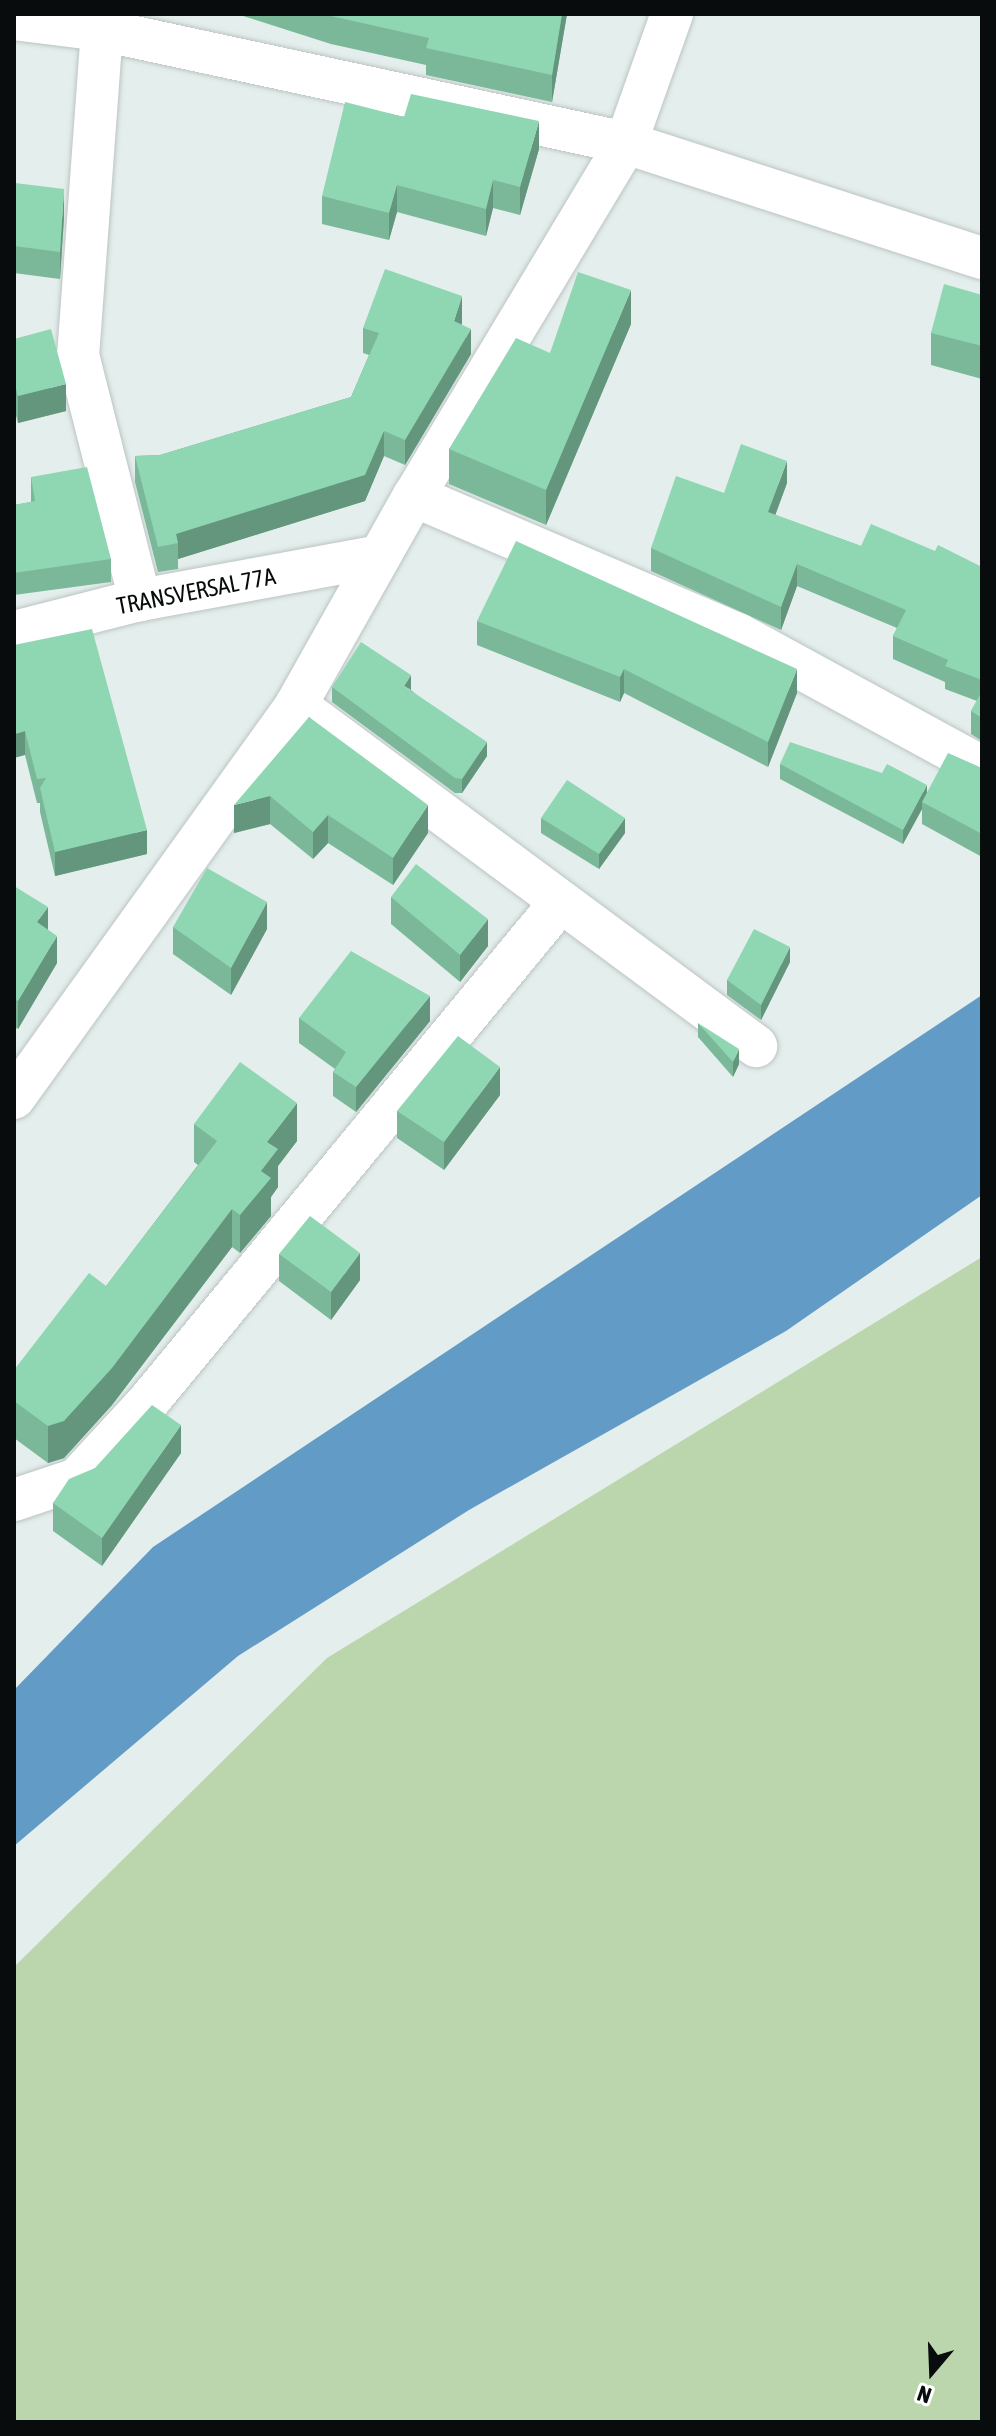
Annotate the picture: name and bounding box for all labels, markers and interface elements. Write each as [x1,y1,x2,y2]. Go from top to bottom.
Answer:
street label: TRANSVERSAL 77A [114,561,278,621]
north arrow [892,2332,972,2412]
text: N [914,2380,935,2409]

